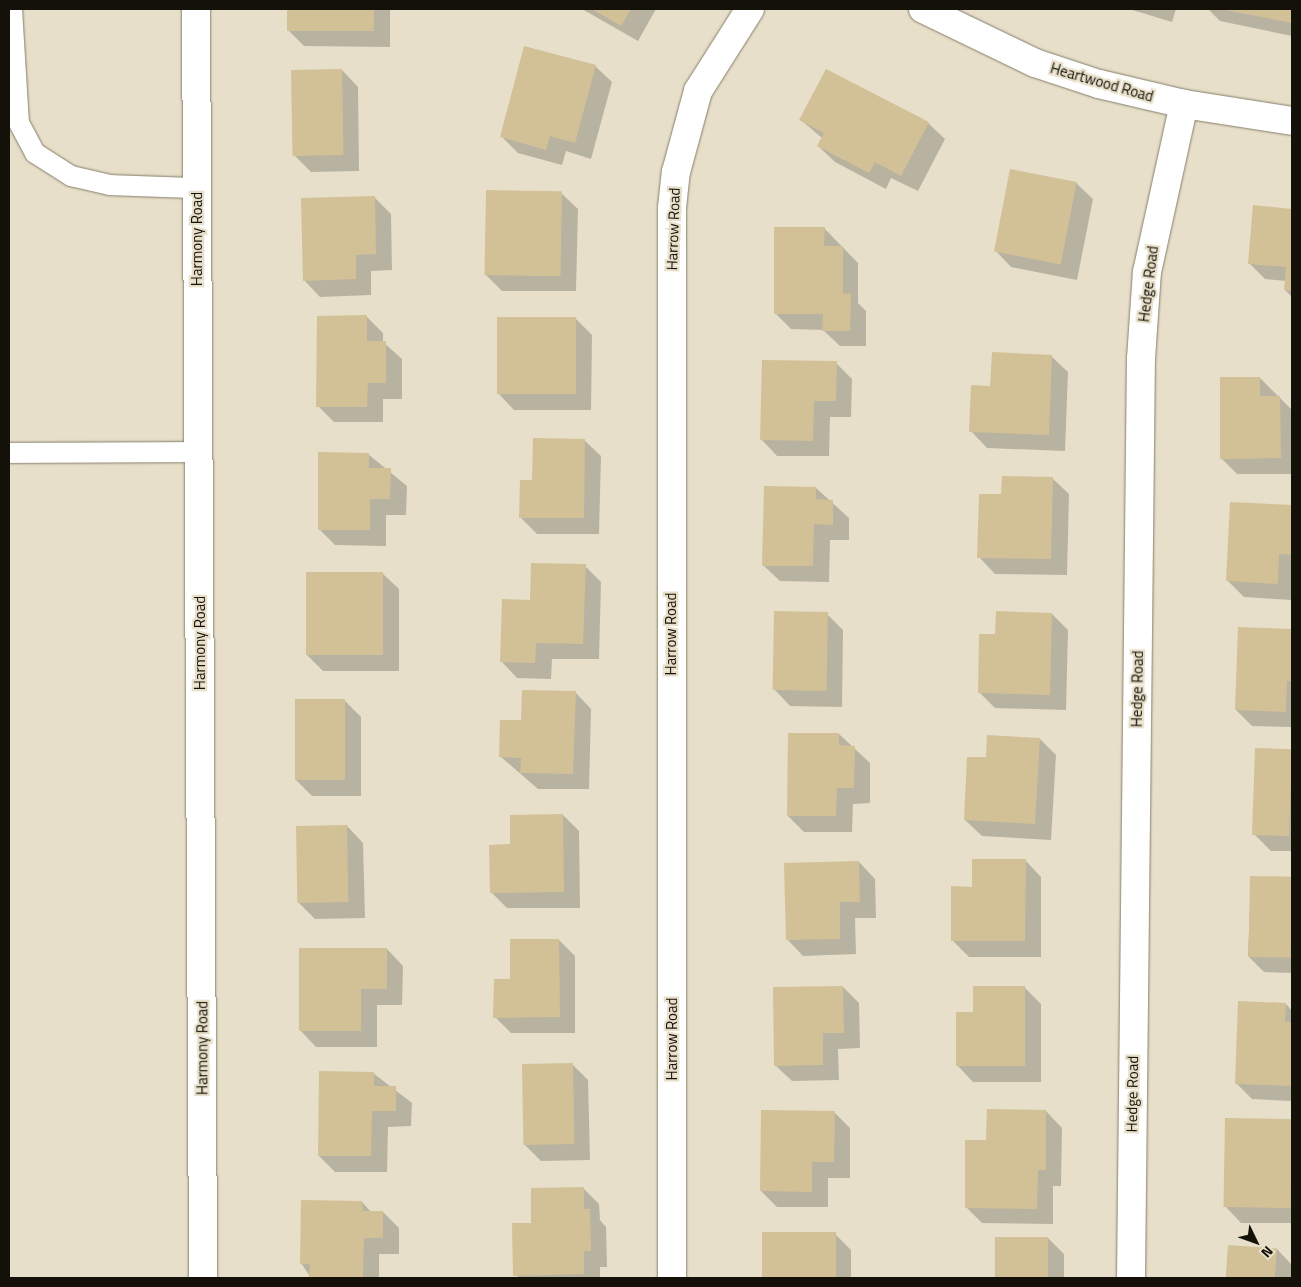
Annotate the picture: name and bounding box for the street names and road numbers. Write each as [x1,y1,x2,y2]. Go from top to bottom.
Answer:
street label: Heartwood Road [1048,59,1156,105]
street label: Harrow Road [663,187,683,271]
street label: Harmony Road [188,192,206,286]
street label: Hedge Road [1134,245,1162,323]
street label: Harrow Road [662,593,680,675]
street label: Harmony Road [191,596,209,690]
street label: Hedge Road [1127,651,1147,727]
street label: Harrow Road [663,998,681,1080]
street label: Harmony Road [193,1001,211,1095]
street label: Hedge Road [1122,1056,1142,1132]

